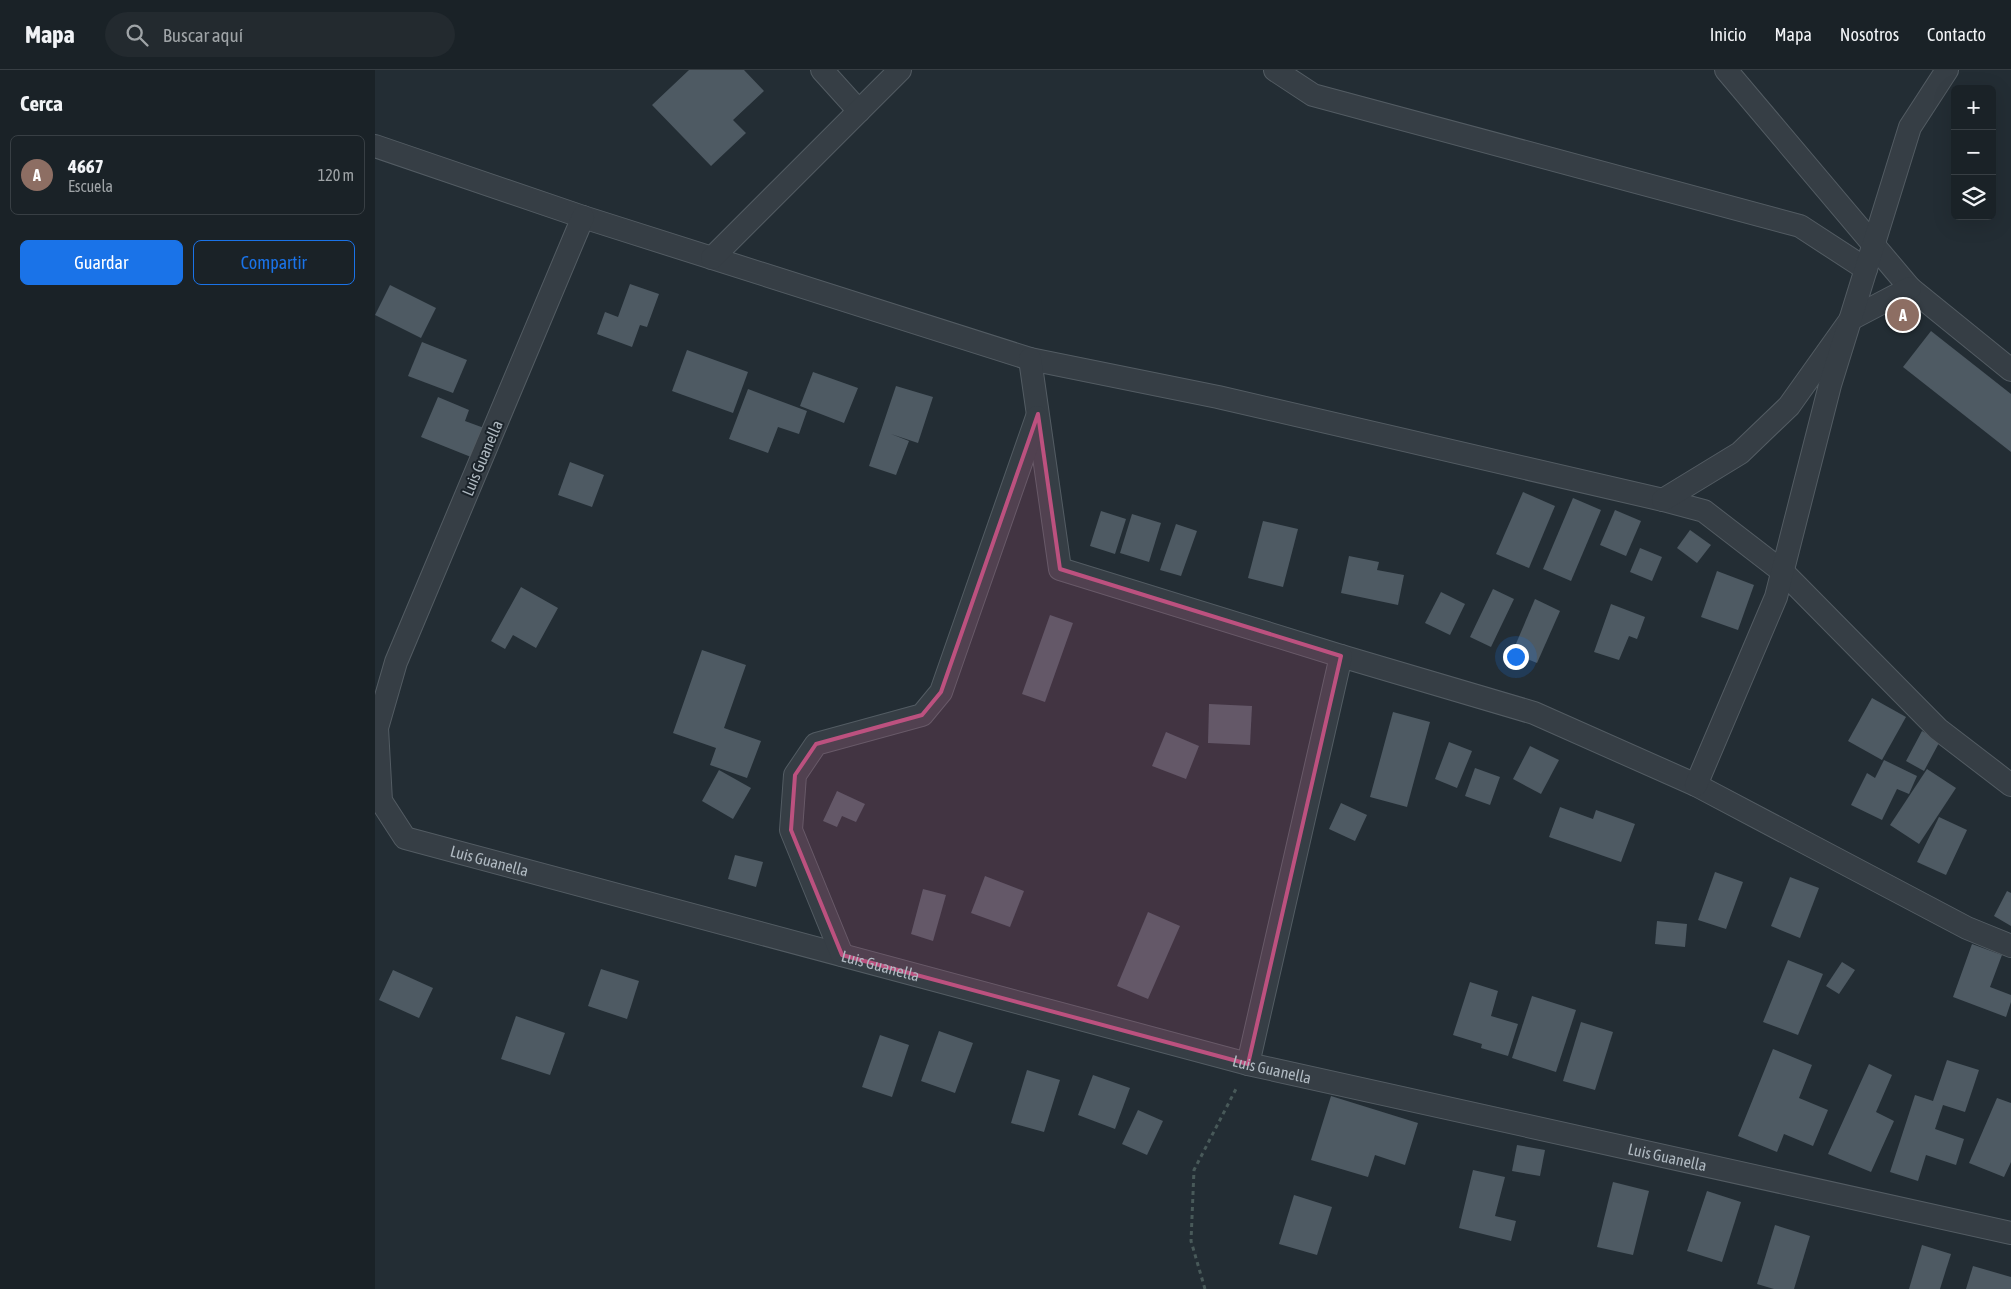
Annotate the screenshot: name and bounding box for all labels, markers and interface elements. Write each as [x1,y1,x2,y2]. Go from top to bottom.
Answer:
search box [105,12,455,57]
text: Mapa [25,21,75,48]
icon: search [123,21,151,49]
text: Buscar aquí [163,24,243,46]
text: Inicio [1710,24,1746,45]
text: Mapa [1774,24,1812,45]
text: Nosotros [1840,24,1899,45]
text: Contacto [1927,24,1986,45]
map controls [1951,85,1996,220]
button: + [1951,85,1996,130]
text: Cerca [20,91,63,115]
button: − [1951,130,1996,175]
text: 4667 [68,155,104,177]
text: A [33,166,41,184]
text: 120 m [318,166,354,184]
button: layers [1951,175,1996,220]
text: Escuela [68,177,113,195]
button: Guardar [20,240,183,285]
button: Compartir [193,240,355,285]
pin: A [1887,296,1919,334]
street label: Luis Guanella [458,418,506,498]
your location [1503,644,1529,670]
street label: Luis Guanella [448,842,530,880]
street label: Luis Guanella [840,946,922,985]
street label: Luis Guanella [1231,1051,1313,1087]
street label: Luis Guanella [1626,1139,1709,1174]

